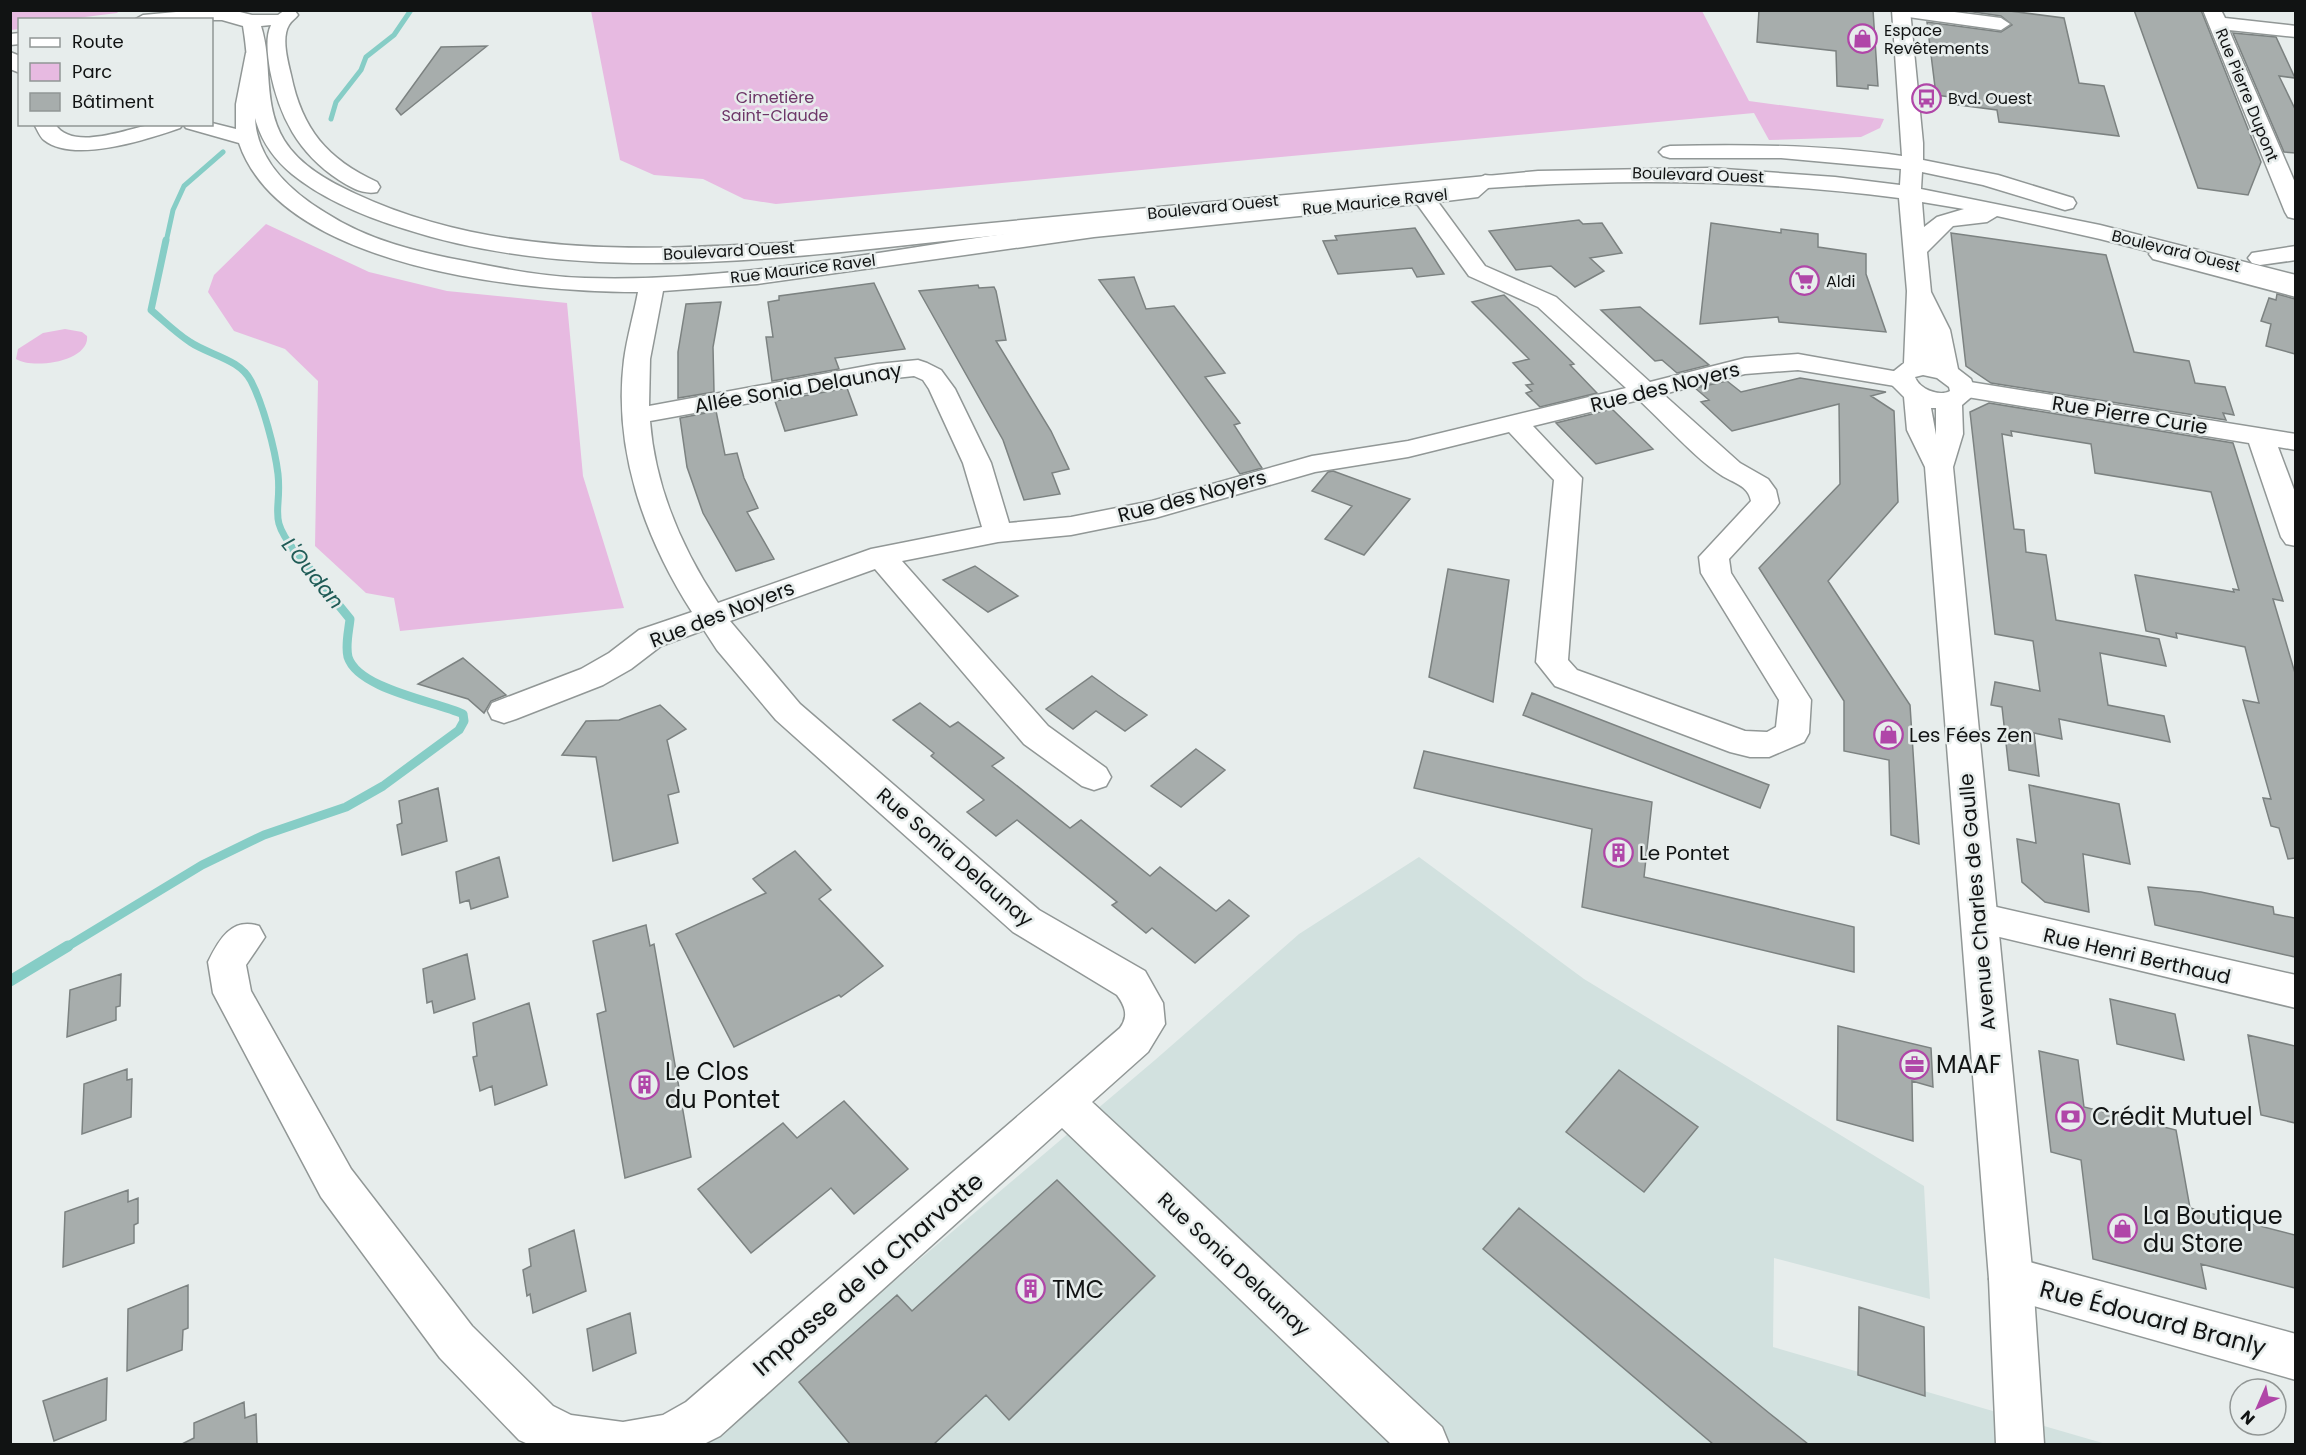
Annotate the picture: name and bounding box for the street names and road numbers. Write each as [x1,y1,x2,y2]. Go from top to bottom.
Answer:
street label: Rue Pierre Dupont [2210,25,2284,165]
street label: Boulevard Ouest [1632,161,1764,189]
street label: Rue Maurice Ravel [1301,183,1449,221]
street label: Boulevard Ouest [1146,189,1280,225]
street label: Boulevard Ouest [2109,224,2243,278]
street label: Boulevard Ouest [663,236,796,266]
street label: Rue Maurice Ravel [729,249,877,289]
street label: Rue des Noyers [1587,355,1743,419]
street label: Allée Sonia Delaunay [692,356,904,420]
street label: Rue Pierre Curie [2050,389,2210,441]
street label: Rue des Noyers [1115,463,1269,529]
street label: Rue des Noyers [646,574,798,654]
street label: Avenue Charles de Gaulle [1952,772,2002,1032]
street label: Rue Sonia Delaunay [871,781,1039,933]
street label: Rue Henri Berthaud [2041,921,2233,991]
street label: Impasse de la Charvotte [746,1165,990,1383]
street label: Rue Sonia Delaunay [1152,1186,1316,1342]
street label: Rue Édouard Branly [2036,1272,2270,1364]

